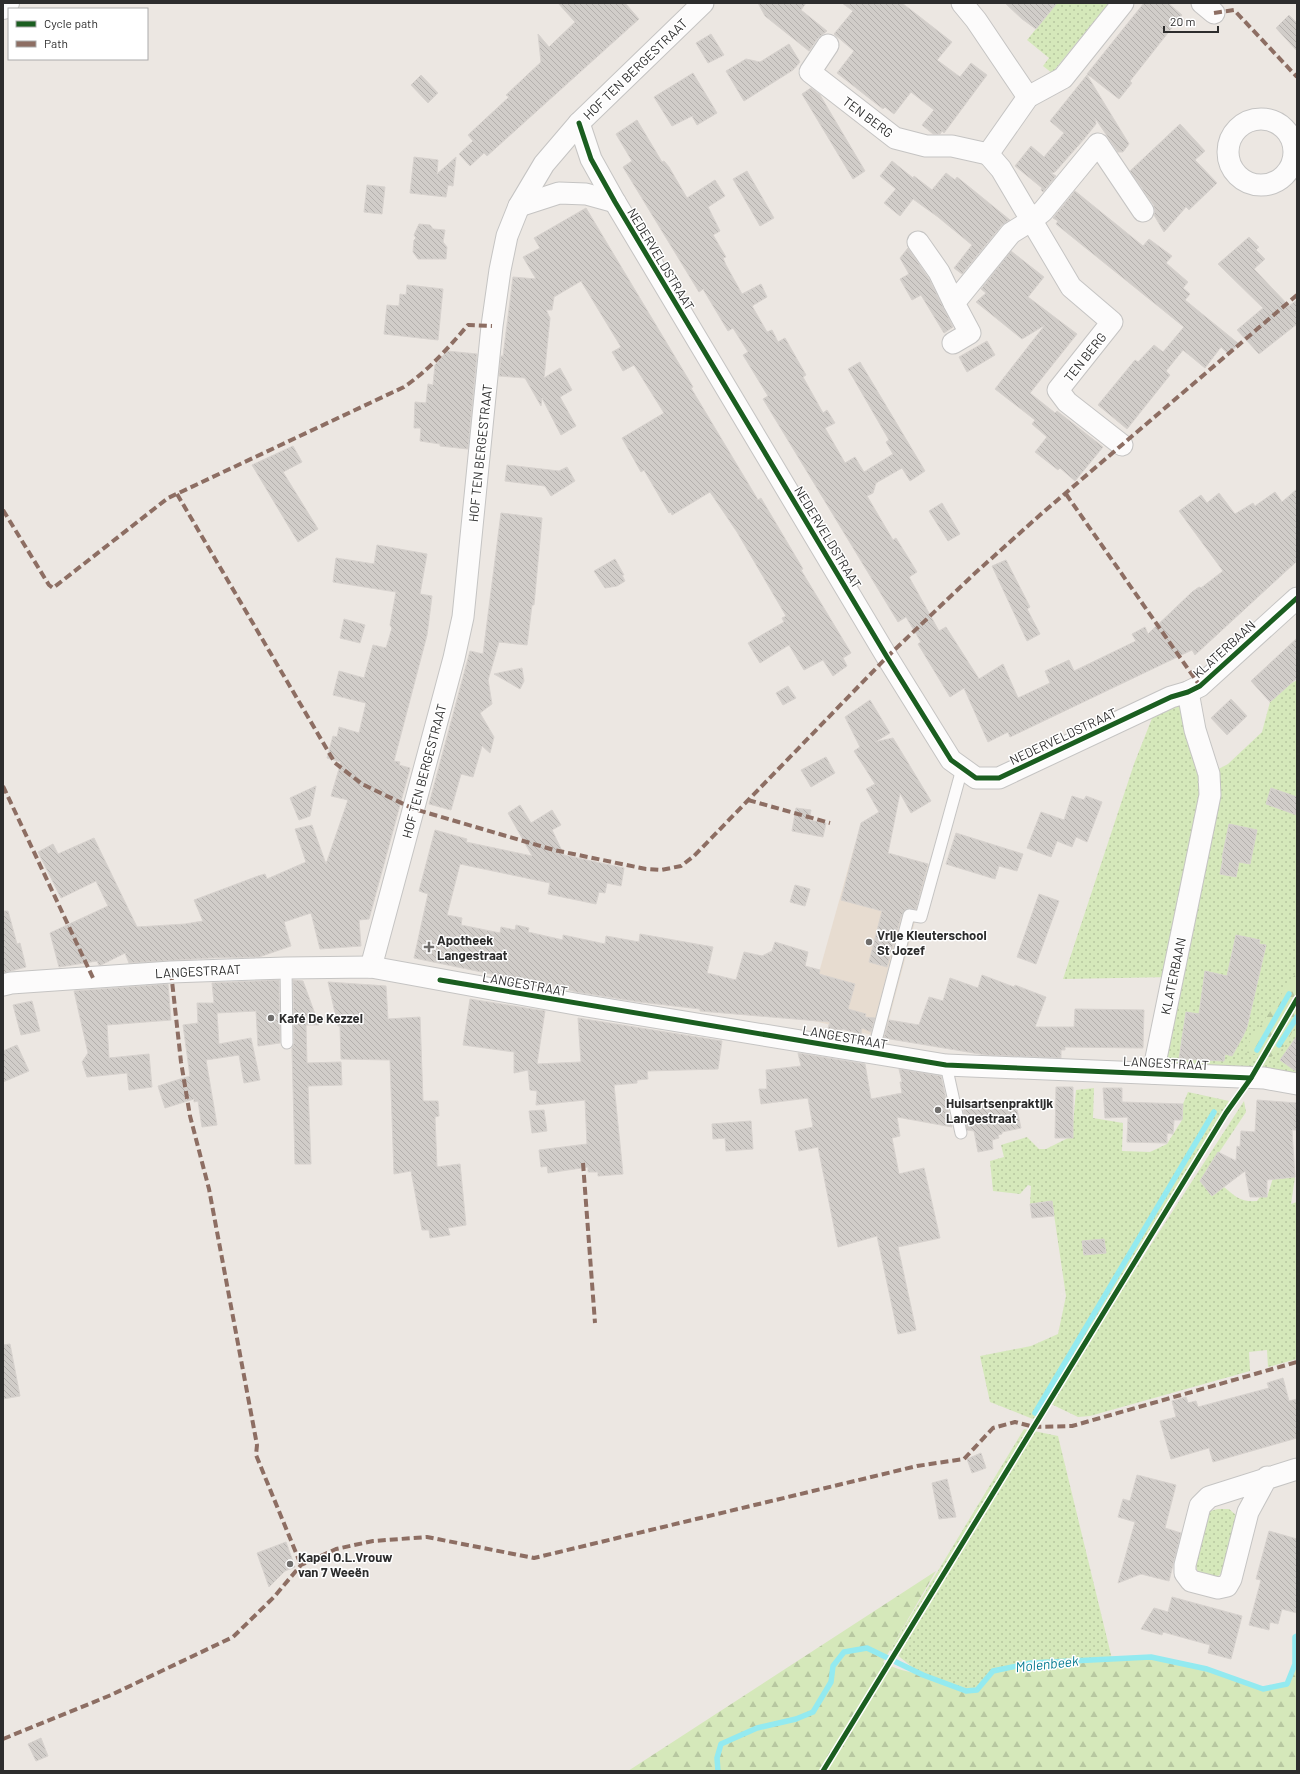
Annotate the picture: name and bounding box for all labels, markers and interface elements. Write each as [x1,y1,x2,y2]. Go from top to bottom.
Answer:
legend [8,8,148,60]
scale bar [1164,8,1218,34]
text: 20 m [1170,14,1196,28]
street label: HOF TEN BERGESTRAAT [580,15,690,123]
text: Cycle path [44,16,98,30]
text: Path [44,36,68,50]
street label: TEN BERG [840,93,896,141]
street label: NEDERVELDSTRAAT [624,205,698,313]
street label: TEN BERG [1060,329,1110,385]
street label: HOF TEN BERGESTRAAT [465,383,495,523]
street label: NEDERVELDSTRAAT [791,483,865,591]
street label: KLATERBAAN [1189,617,1259,681]
street label: HOF TEN BERGESTRAAT [398,702,450,840]
street label: NEDERVELDSTRAAT [1007,704,1119,768]
place label: Vrije Kleuterschool St Jozef [877,927,987,958]
place label: Apotheek Langestraat [437,932,508,963]
street label: KLATERBAAN [1157,936,1189,1016]
marker: Vrije Kleuterschool St Jozef [864,937,874,947]
marker: Apotheek Langestraat [424,942,434,952]
street label: LANGESTRAAT [155,961,241,981]
street label: LANGESTRAAT [481,969,569,999]
place label: Kafé De Kezzel [279,1010,363,1026]
marker: Kafé De Kezzel [266,1013,276,1023]
street label: LANGESTRAAT [801,1022,889,1052]
street label: LANGESTRAAT [1123,1053,1209,1073]
place label: Huisartsenpraktijk Langestraat [946,1095,1053,1126]
marker: Huisartsenpraktijk Langestraat [933,1105,943,1115]
place label: Kapel O.L.Vrouw van 7 Weeën [298,1549,392,1580]
marker: Kapel O.L.Vrouw van 7 Weeën [285,1559,295,1569]
water label: Molenbeek [1015,1652,1080,1675]

